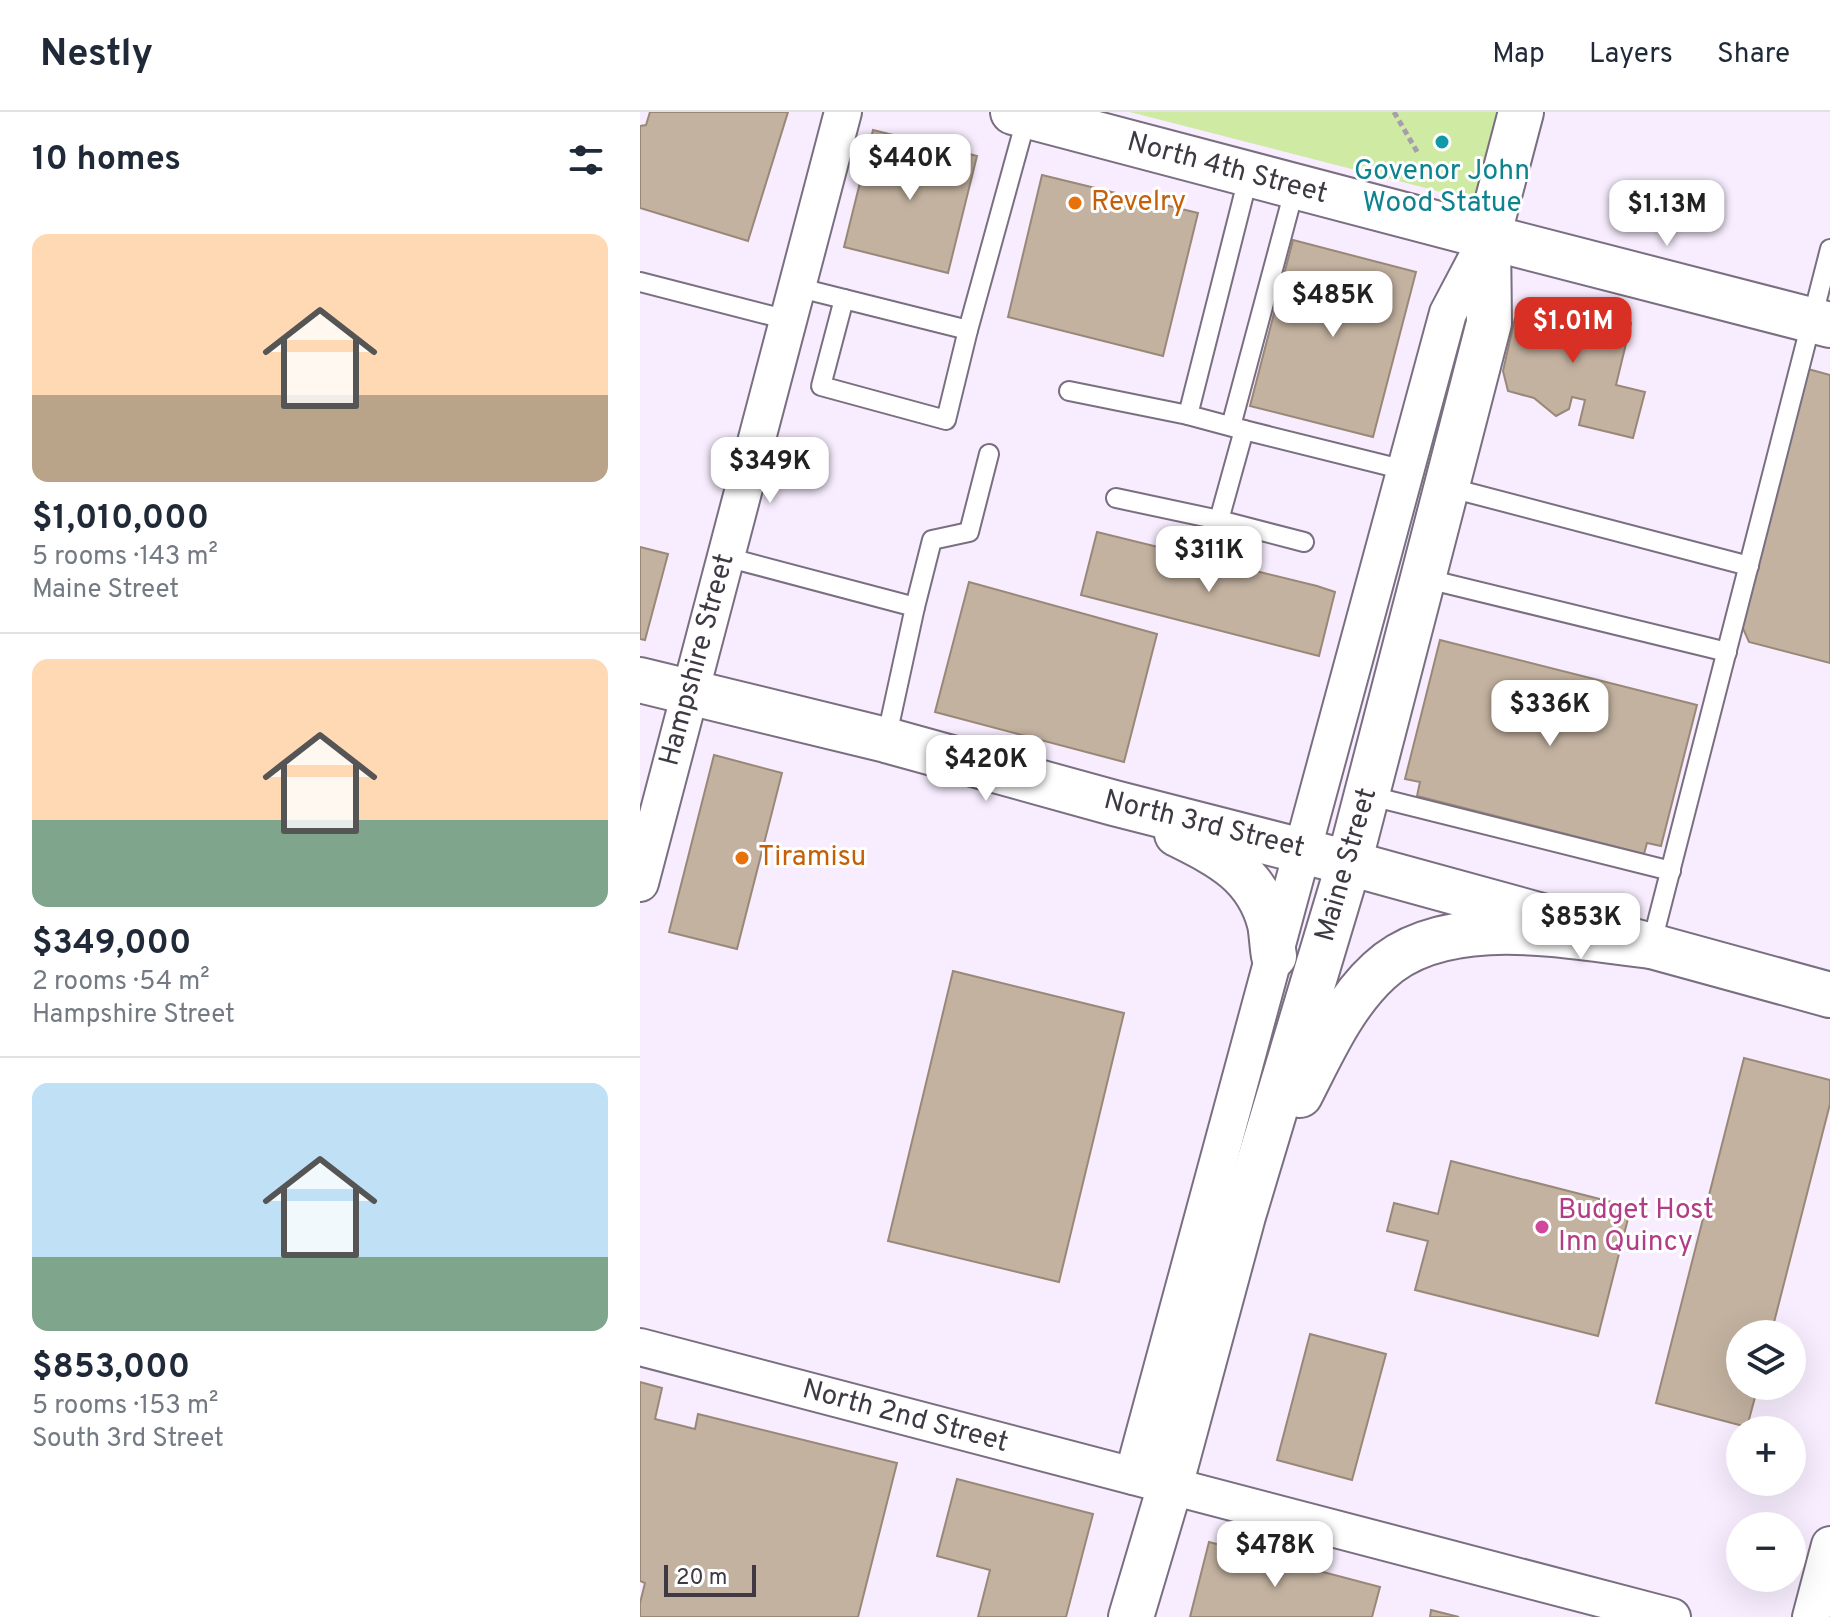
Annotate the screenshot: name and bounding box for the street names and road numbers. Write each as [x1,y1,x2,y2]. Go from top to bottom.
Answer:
street label: North 4th Street [1123,125,1331,213]
street label: Hampshire Street [652,550,744,770]
street label: North 3rd Street [1100,783,1308,867]
street label: Maine Street [1308,784,1386,946]
street label: North 2nd Street [798,1372,1012,1462]

